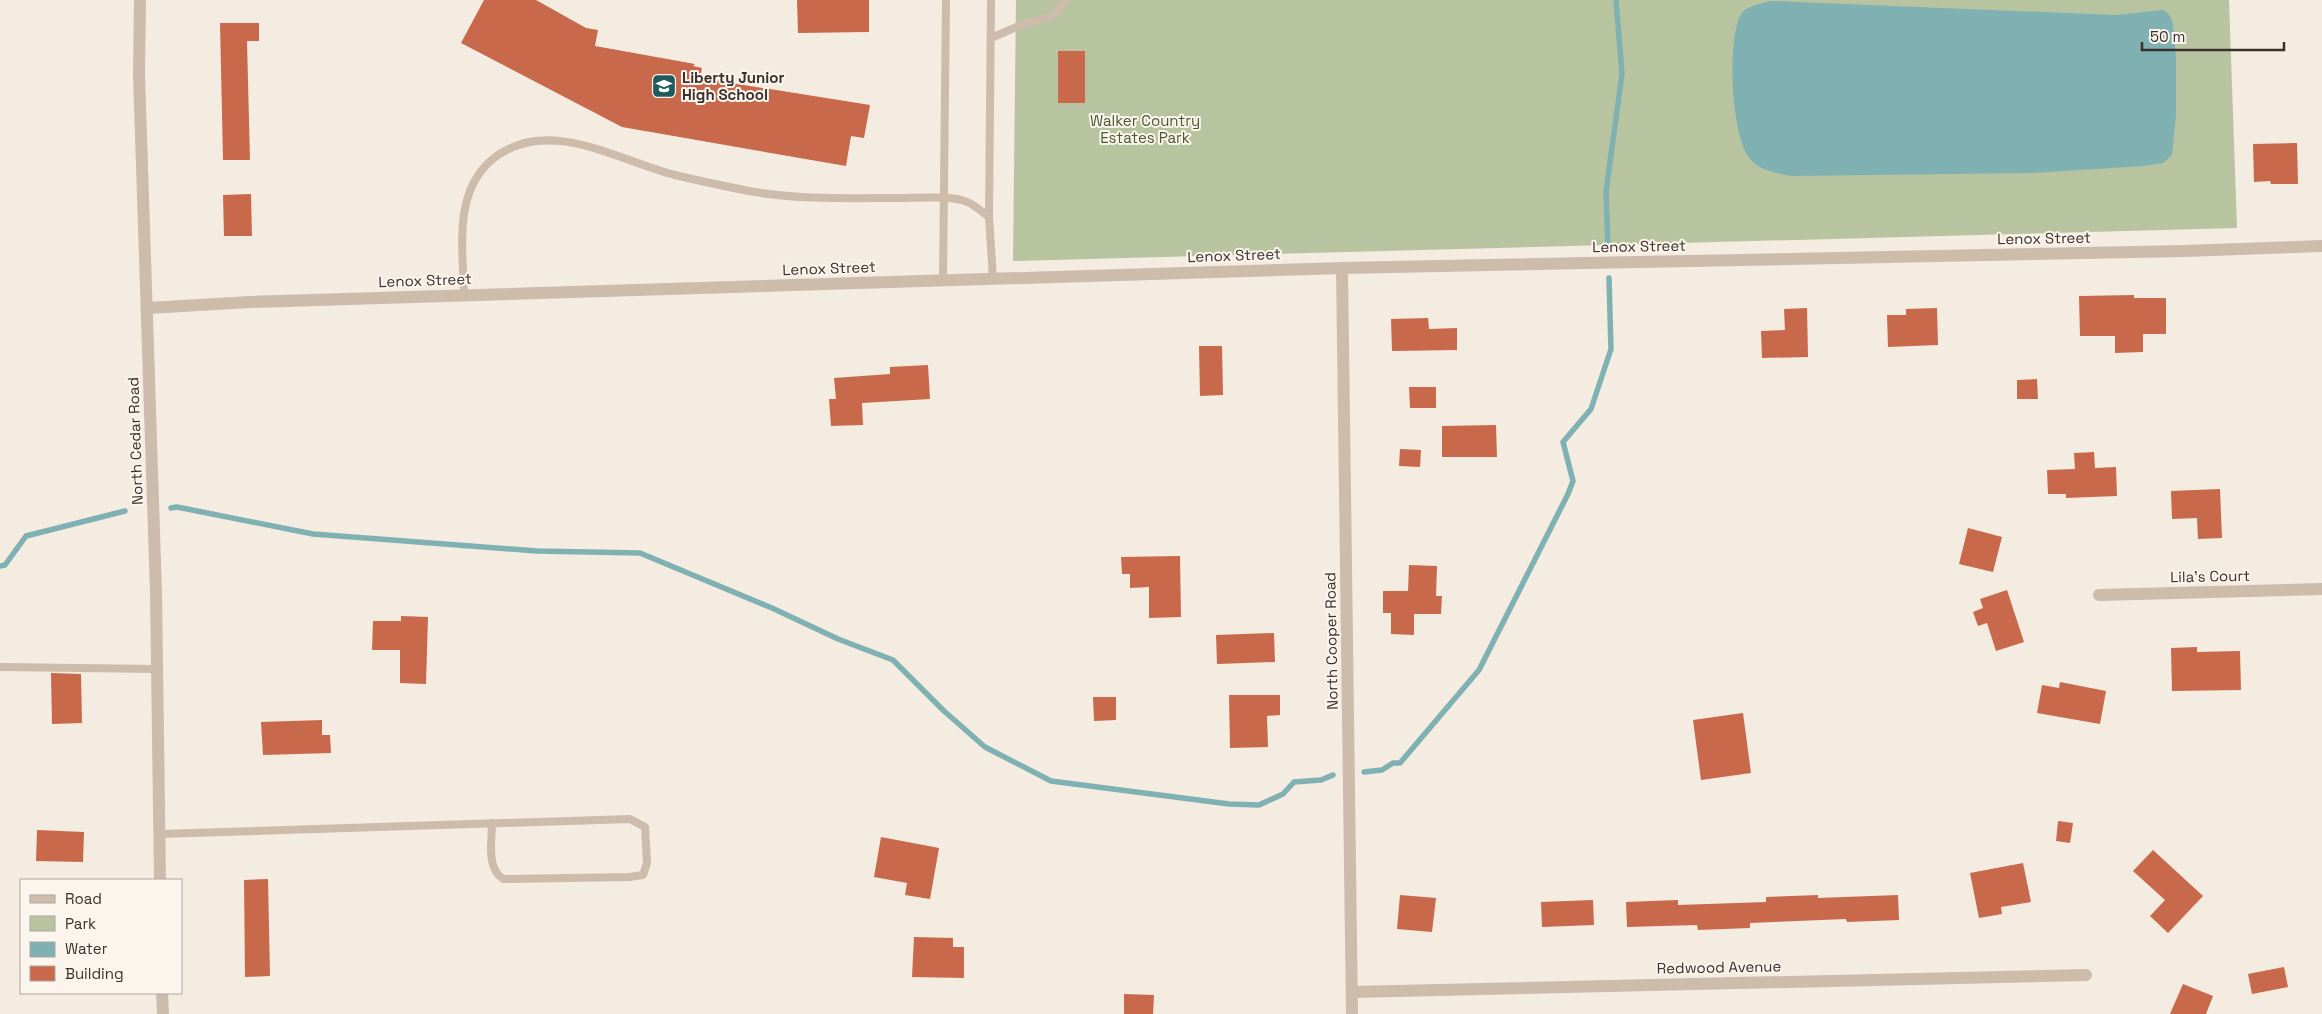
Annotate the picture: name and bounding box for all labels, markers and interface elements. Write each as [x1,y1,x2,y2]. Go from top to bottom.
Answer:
scale bar [2142,20,2284,52]
text: 50 m [2150,27,2185,46]
place label: Liberty Junior High School [682,68,784,104]
school or university icon: Liberty Junior High School [651,73,677,99]
park label: Walker Country Estates Park [1090,111,1200,147]
street label: Lenox Street [1997,228,2091,248]
street label: Lenox Street [1592,236,1686,256]
street label: Lenox Street [1187,244,1281,266]
street label: Lenox Street [782,257,876,279]
street label: Lenox Street [378,269,472,291]
street label: North Cedar Road [123,377,147,505]
street label: Lila's Court [2170,566,2250,586]
street label: North Cooper Road [1320,572,1342,710]
legend [20,879,182,994]
text: Road [65,889,102,908]
text: Park [65,914,96,933]
text: Water [65,939,108,958]
street label: Redwood Avenue [1656,956,1782,978]
text: Building [65,964,124,983]

